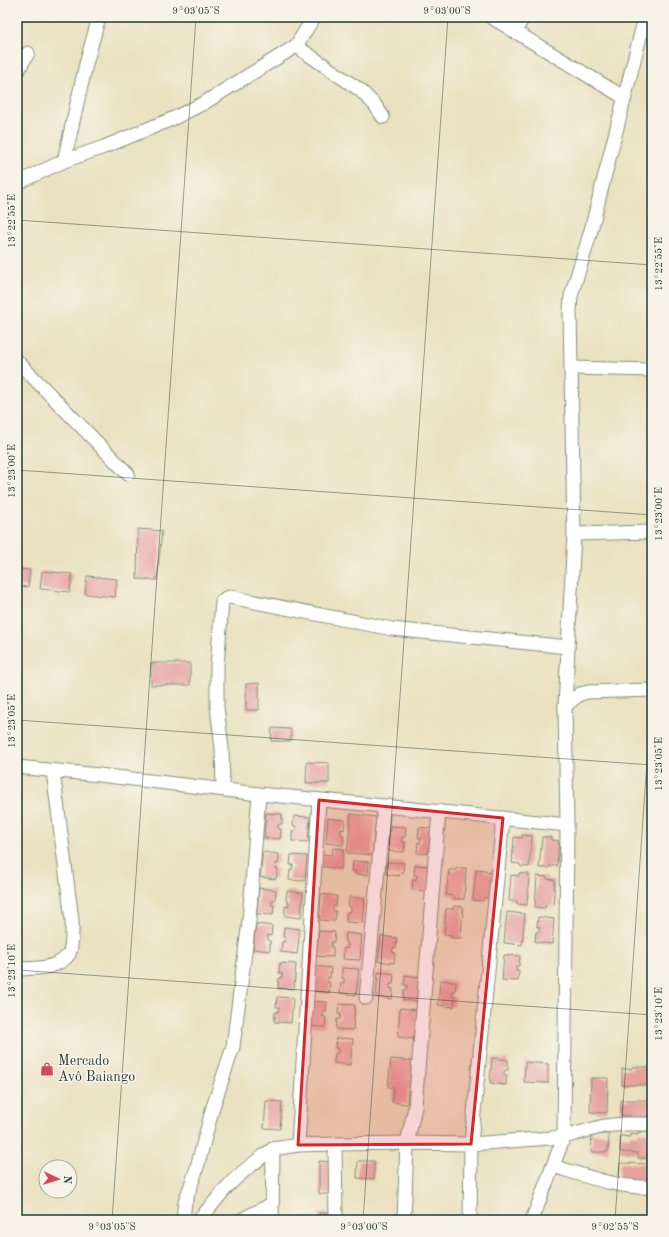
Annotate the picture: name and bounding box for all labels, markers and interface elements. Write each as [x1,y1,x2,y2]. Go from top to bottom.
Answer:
text: 9°03'05"S [172,6,220,16]
text: 9°03'00"S [423,6,471,16]
text: 13°22'55"E [7,194,17,248]
text: 13°22'55"E [654,237,664,291]
text: 13°23'00"E [7,444,17,498]
text: 13°23'00"E [654,487,664,541]
text: 13°23'05"E [7,694,17,748]
text: 13°23'05"E [654,737,664,791]
text: 13°23'10"E [7,944,17,998]
text: 13°23'10"E [654,987,664,1041]
place label: Mercado Avô Baiango [58,1054,135,1084]
shop icon: Mercado Avô Baiango [39,1061,55,1077]
north arrow [38,1159,78,1199]
text: N [61,1175,72,1185]
text: 9°03'05"S [88,1222,136,1232]
text: 9°03'00"S [340,1222,388,1232]
text: 9°02'55"S [591,1222,639,1232]

